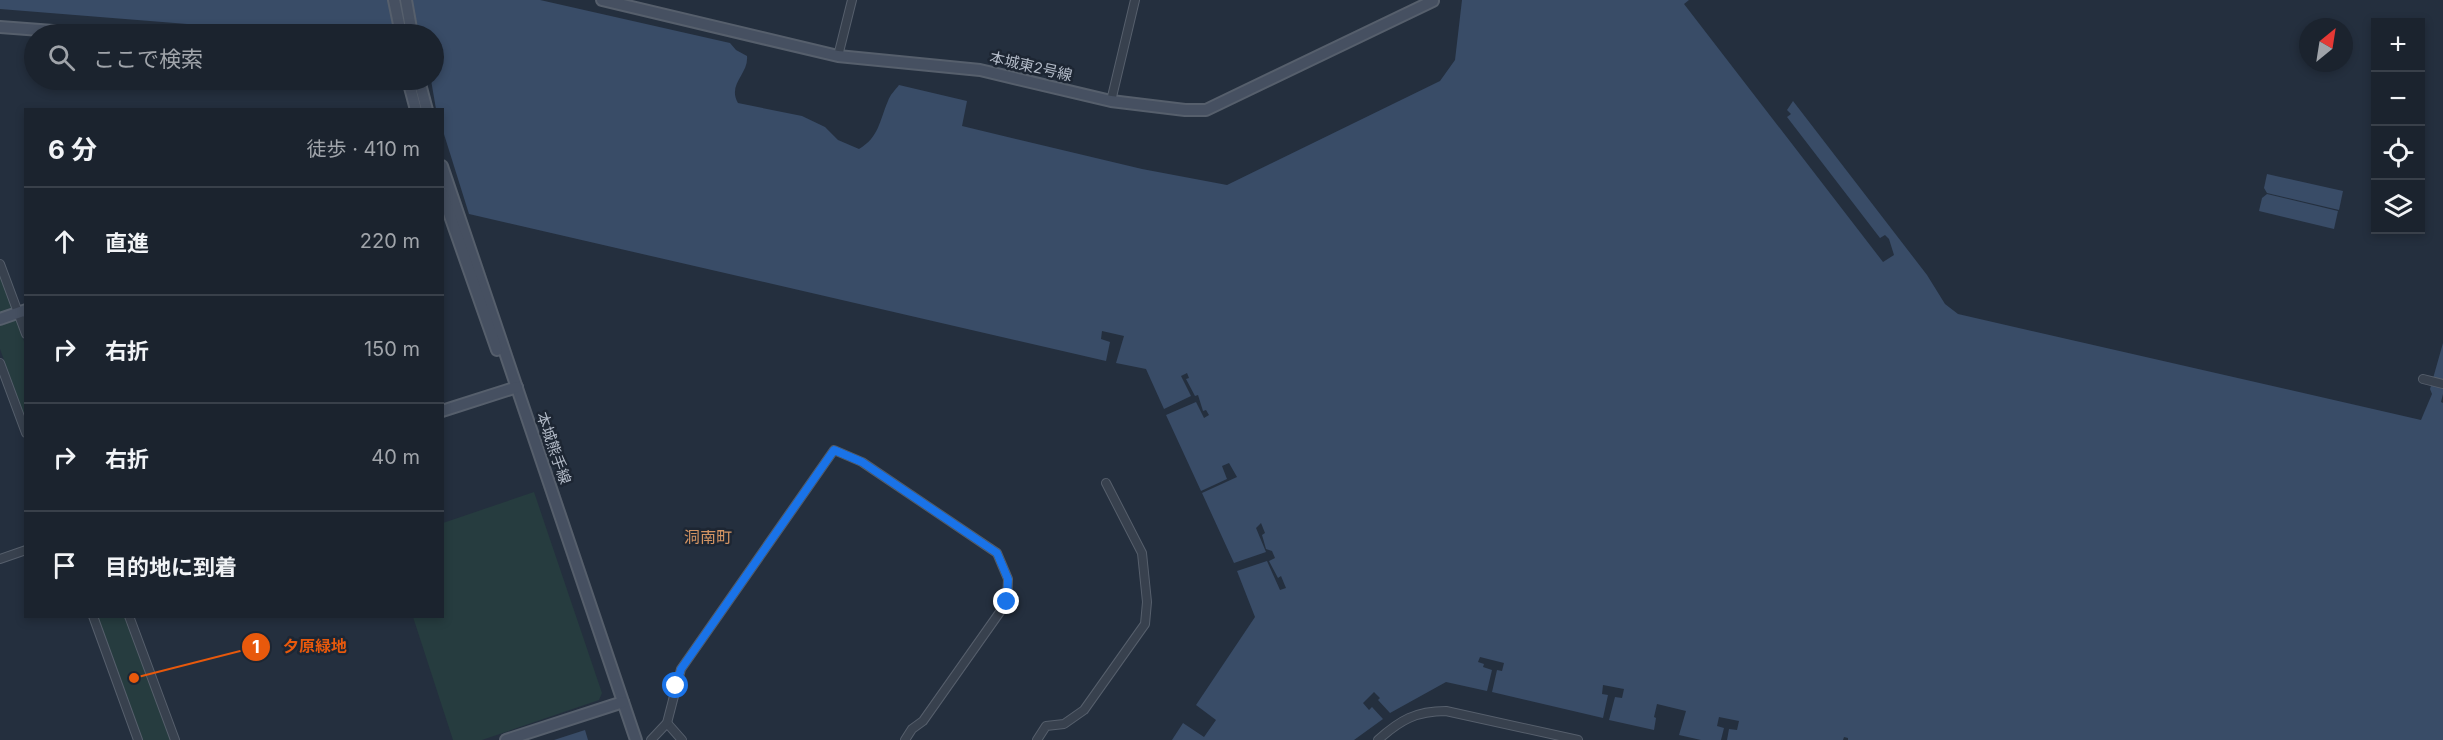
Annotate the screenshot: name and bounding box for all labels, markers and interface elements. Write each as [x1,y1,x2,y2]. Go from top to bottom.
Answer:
north arrow [2299,18,2353,72]
map controls [2371,18,2425,234]
button: + [2371,18,2425,72]
search box [24,24,444,90]
icon: search [45,41,78,74]
text: ここで検索 [93,46,203,72]
street label: 本城東2号線 [988,47,1074,85]
button: − [2371,72,2425,126]
button: locate [2371,126,2425,180]
text: 6 分 [48,134,97,165]
text: 徒歩 · 410 m [307,137,420,161]
button: layers [2371,180,2425,234]
icon: ahead [48,225,81,258]
text: 220 m [360,229,420,253]
text: 直進 [105,230,149,256]
icon: right [48,333,81,366]
text: 150 m [364,337,420,361]
text: 右折 [105,338,149,364]
street label: 本城熊手線 [533,409,575,487]
icon: right [48,441,81,474]
text: 40 m [371,445,420,469]
text: 右折 [105,446,149,472]
district label: 洞南町 [684,527,732,547]
icon: arrive [48,549,81,582]
text: 目的地に到着 [105,554,237,580]
route end [993,588,1019,614]
callout: 夕原緑地 [241,630,359,664]
text: 1 [252,636,260,657]
text: 夕原緑地 [283,636,347,656]
route start [662,672,688,698]

